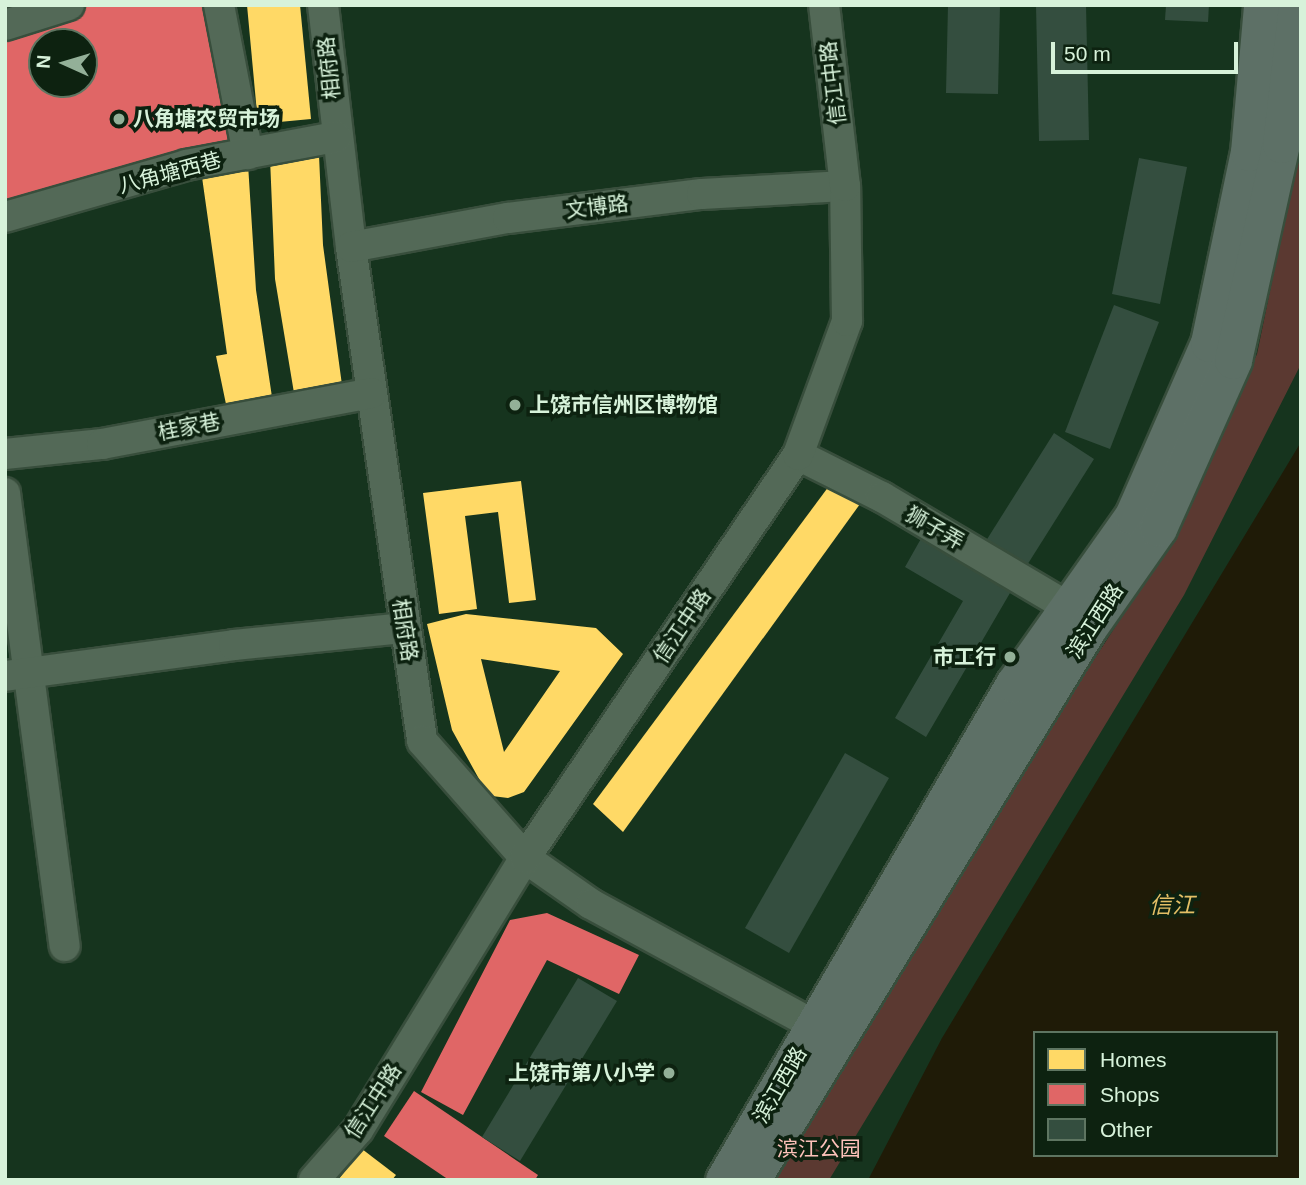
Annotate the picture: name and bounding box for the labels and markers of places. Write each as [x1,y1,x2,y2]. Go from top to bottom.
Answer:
place label: 八角塘农贸市场 [133,106,280,132]
marker: 八角塘农贸市场 [111,111,127,127]
place label: 上饶市信州区博物馆 [529,392,718,418]
marker: 上饶市信州区博物馆 [507,397,523,413]
place label: 市工行 [933,644,996,670]
marker: 市工行 [1002,649,1018,665]
place label: 上饶市第八小学 [508,1060,655,1086]
marker: 上饶市第八小学 [661,1065,677,1081]

